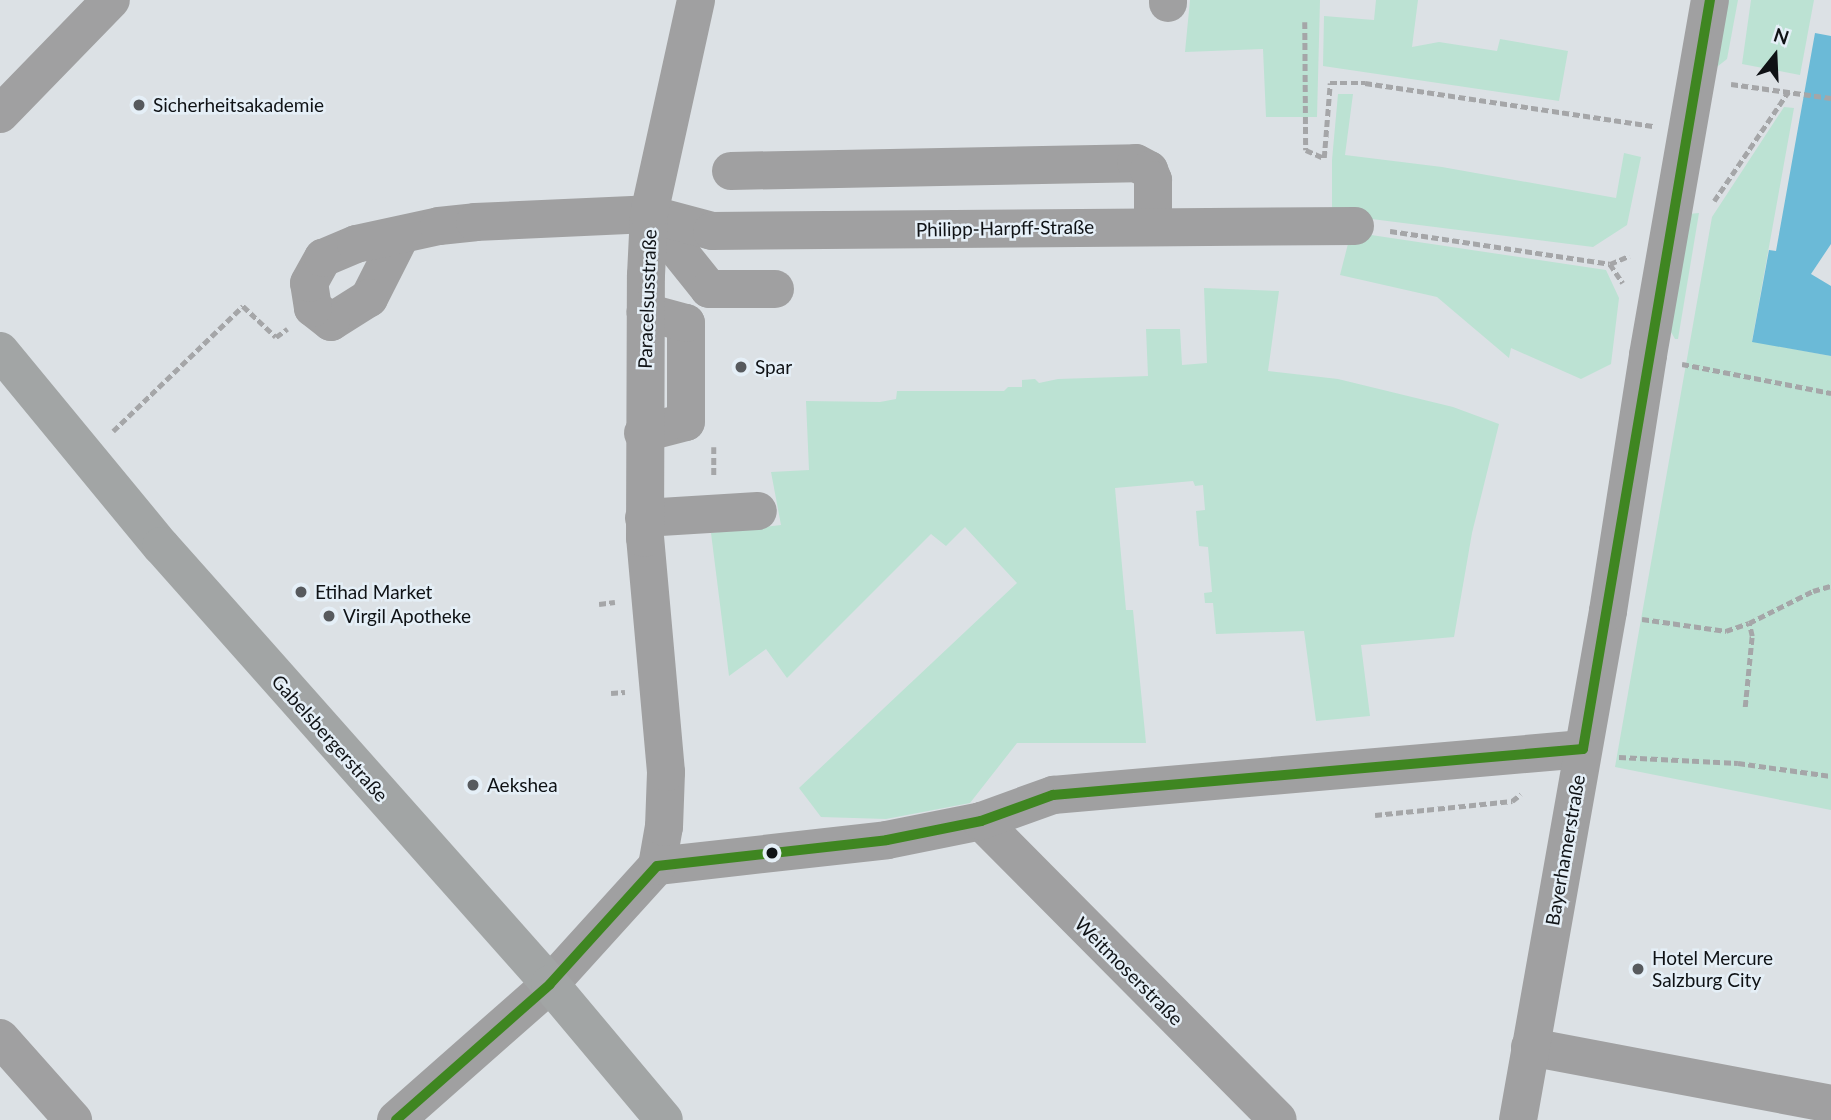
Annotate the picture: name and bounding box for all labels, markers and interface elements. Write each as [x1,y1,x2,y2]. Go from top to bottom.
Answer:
north arrow [1740,21,1810,91]
text: N [1771,22,1792,49]
place label: Sicherheitsakademie [153,94,324,116]
marker: Sicherheitsakademie [131,97,147,113]
street label: Philipp-Harpff-Straße [916,215,1094,241]
street label: Paracelsusstraße [633,229,661,369]
place label: Spar [755,356,792,378]
marker: Spar [733,359,749,375]
place label: Etihad Market [315,581,432,603]
marker: Etihad Market [293,584,309,600]
place label: Virgil Apotheke [343,605,472,627]
marker: Virgil Apotheke [321,608,337,624]
street label: Gabelsbergerstraße [267,670,393,806]
street label: Bayerhamerstraße [1541,773,1589,927]
place label: Aekshea [487,774,558,796]
marker: Aekshea [465,777,481,793]
unlabelled marker [765,846,779,860]
street label: Weitmoserstraße [1070,912,1188,1030]
place label: Hotel Mercure Salzburg City [1652,947,1773,991]
marker: Hotel Mercure Salzburg City [1630,961,1646,977]

